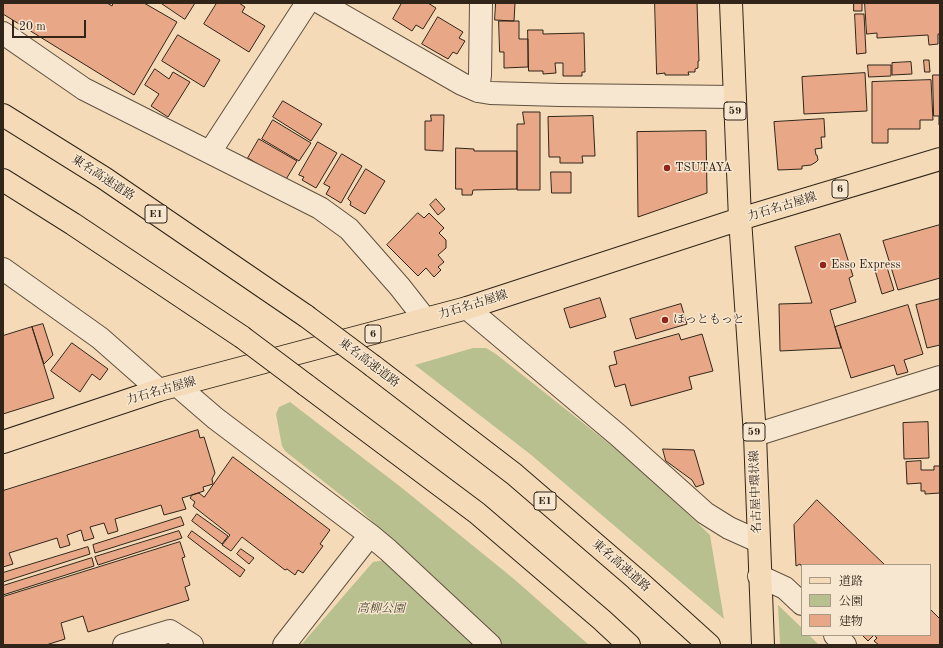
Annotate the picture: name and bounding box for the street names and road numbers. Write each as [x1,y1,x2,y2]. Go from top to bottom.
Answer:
road number: 59 [724,102,746,120]
street label: 東名高速道路 [69,152,137,204]
road number: 6 [832,180,848,198]
street label: 力石名古屋線 [745,190,819,224]
road number: E1 [145,205,167,223]
street label: 力石名古屋線 [436,288,510,322]
road number: 6 [365,325,381,343]
street label: 東名高速道路 [336,336,402,390]
street label: 力石名古屋線 [124,374,198,408]
road number: 59 [743,423,765,441]
street label: 名古屋中環状線 [747,450,765,534]
road number: E1 [534,492,556,510]
street label: 東名高速道路 [589,537,653,595]

